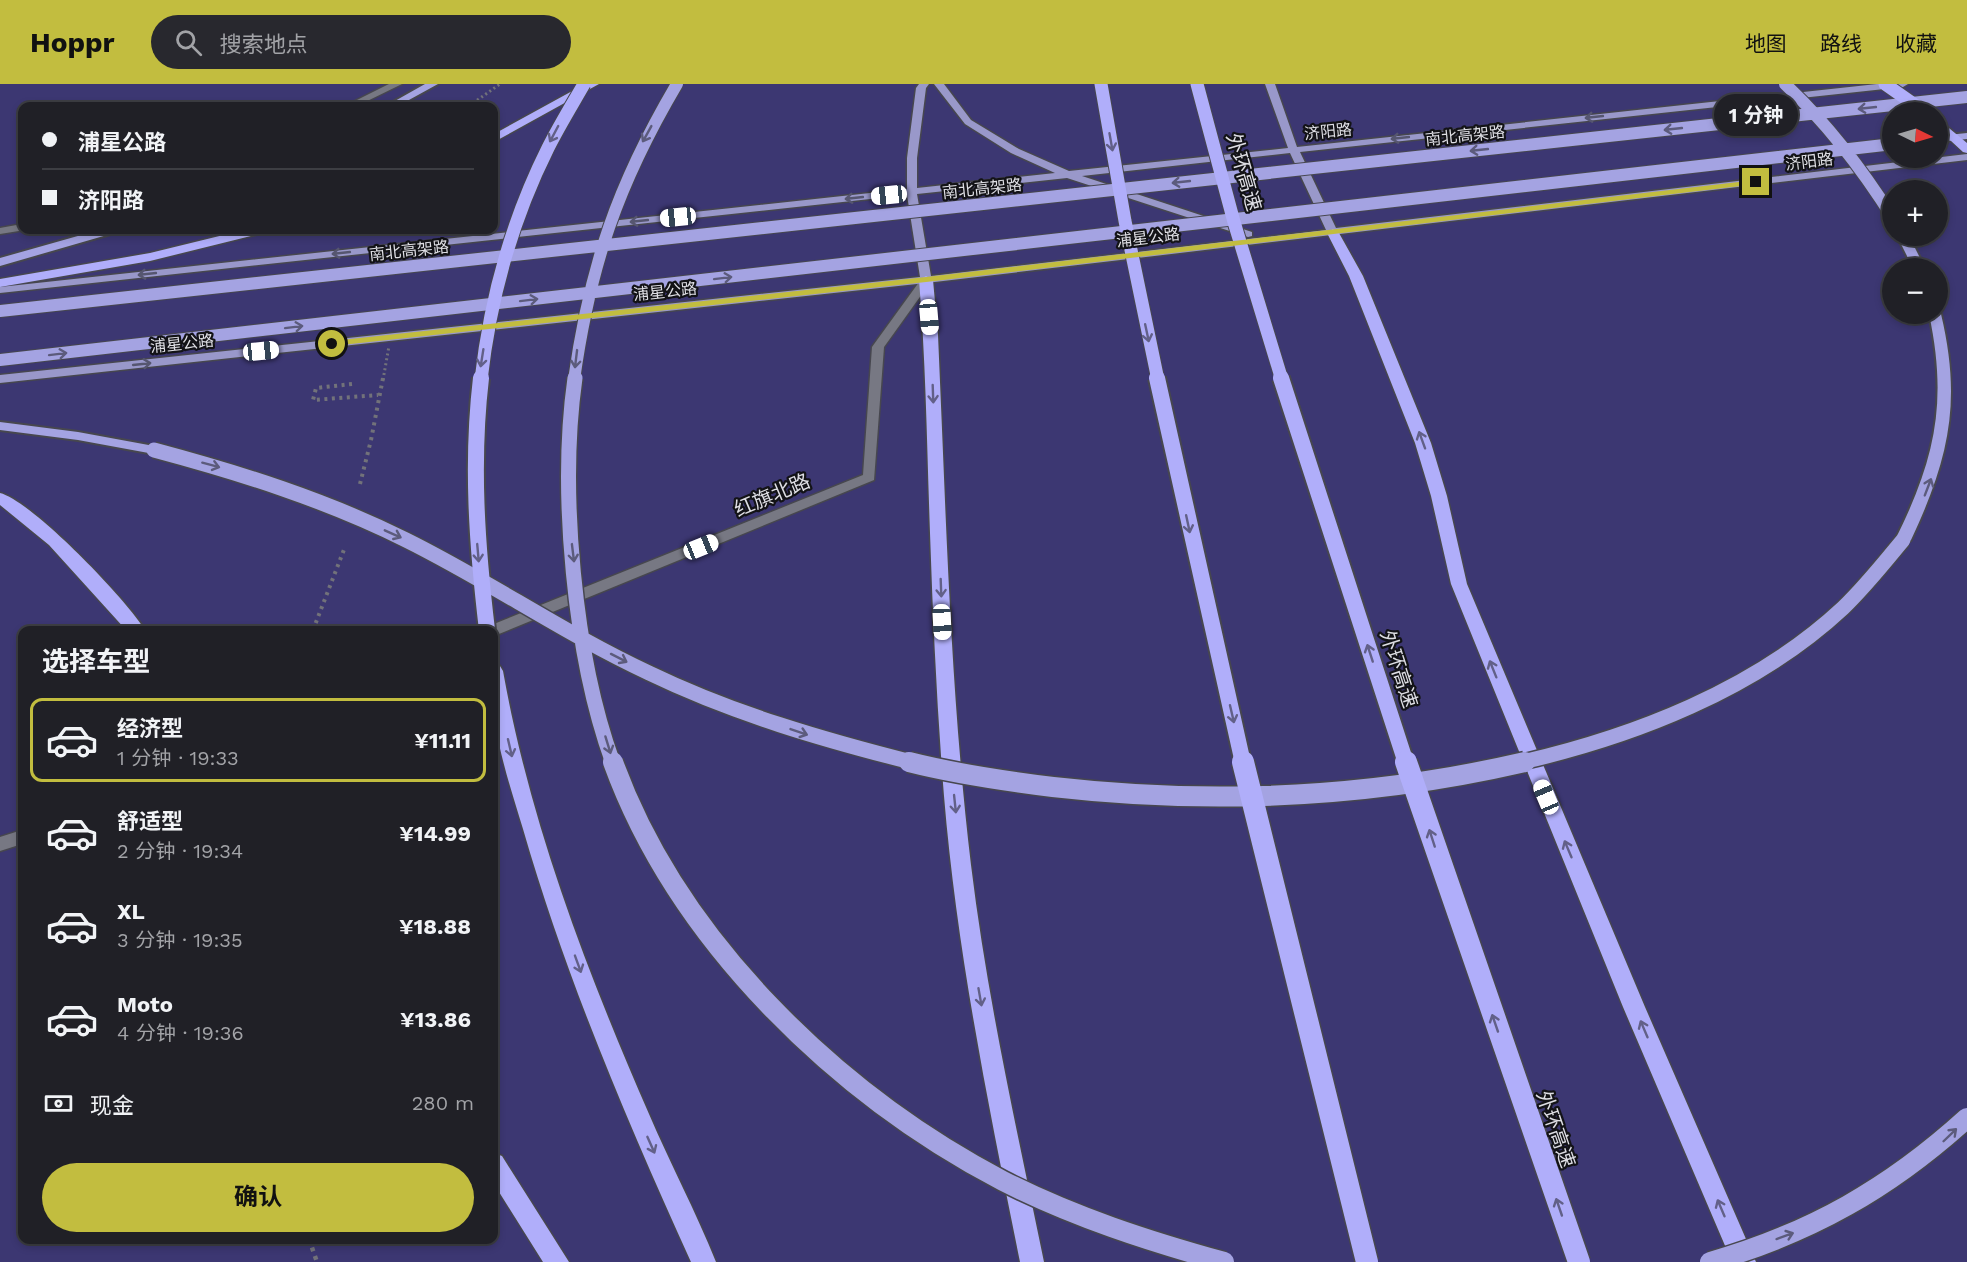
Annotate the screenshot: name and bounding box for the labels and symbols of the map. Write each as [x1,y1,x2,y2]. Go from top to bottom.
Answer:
callout: 1 分钟 [1714,95,1798,137]
one-way arrow [1858,102,1878,113]
north arrow [1882,102,1948,168]
one-way arrow [1585,112,1605,123]
street label: 济阳路 [1303,120,1353,143]
street label: 南北高架路 [1424,122,1506,149]
one-way arrow [1664,124,1684,135]
one-way arrow [548,125,560,142]
one-way arrow [641,125,653,142]
street label: 外环高速 [1221,130,1267,214]
one-way arrow [1106,131,1117,151]
one-way arrow [1391,133,1411,144]
one-way arrow [1470,145,1490,156]
street label: 济阳路 [1784,149,1834,174]
route end [1742,168,1769,195]
street label: 南北高架路 [941,175,1023,202]
one-way arrow [1172,177,1192,188]
car [870,184,908,206]
one-way arrow [844,193,864,204]
car [659,206,697,228]
one-way arrow [630,216,650,227]
street label: 浦星公路 [1115,224,1181,251]
street label: 南北高架路 [368,237,450,264]
one-way arrow [331,248,351,259]
one-way arrow [138,269,157,280]
one-way arrow [712,272,732,283]
street label: 浦星公路 [632,279,698,304]
one-way arrow [519,294,538,305]
car [918,298,940,336]
one-way arrow [283,321,303,332]
one-way arrow [1142,323,1154,342]
route start [318,330,345,357]
street label: 浦星公路 [149,331,215,356]
car [242,340,280,362]
one-way arrow [48,348,68,359]
one-way arrow [477,348,488,368]
one-way arrow [570,348,581,368]
one-way arrow [131,358,151,369]
one-way arrow [927,383,938,403]
one-way arrow [1415,431,1426,449]
one-way arrow [201,460,220,472]
street label: 红旗北路 [730,468,814,522]
one-way arrow [1923,478,1934,497]
one-way arrow [1183,514,1194,533]
one-way arrow [384,528,402,540]
car [681,532,721,562]
one-way arrow [473,542,484,562]
one-way arrow [568,543,579,563]
one-way arrow [935,578,946,598]
car [932,604,952,640]
street label: 外环高速 [1375,627,1423,711]
one-way arrow [1364,644,1375,663]
one-way arrow [610,652,627,664]
one-way arrow [1487,661,1498,679]
one-way arrow [1227,704,1239,723]
one-way arrow [789,728,808,739]
one-way arrow [603,735,614,754]
one-way arrow [505,738,517,757]
car [1531,777,1561,817]
one-way arrow [950,793,961,813]
one-way arrow [1425,829,1436,848]
one-way arrow [1562,841,1573,859]
one-way arrow [573,954,584,973]
one-way arrow [975,987,986,1007]
one-way arrow [1488,1014,1499,1033]
one-way arrow [1638,1021,1649,1039]
street label: 外环高速 [1532,1087,1580,1171]
one-way arrow [1942,1127,1957,1142]
one-way arrow [646,1135,657,1154]
one-way arrow [1553,1198,1564,1217]
one-way arrow [1715,1200,1726,1218]
one-way arrow [1775,1230,1794,1241]

